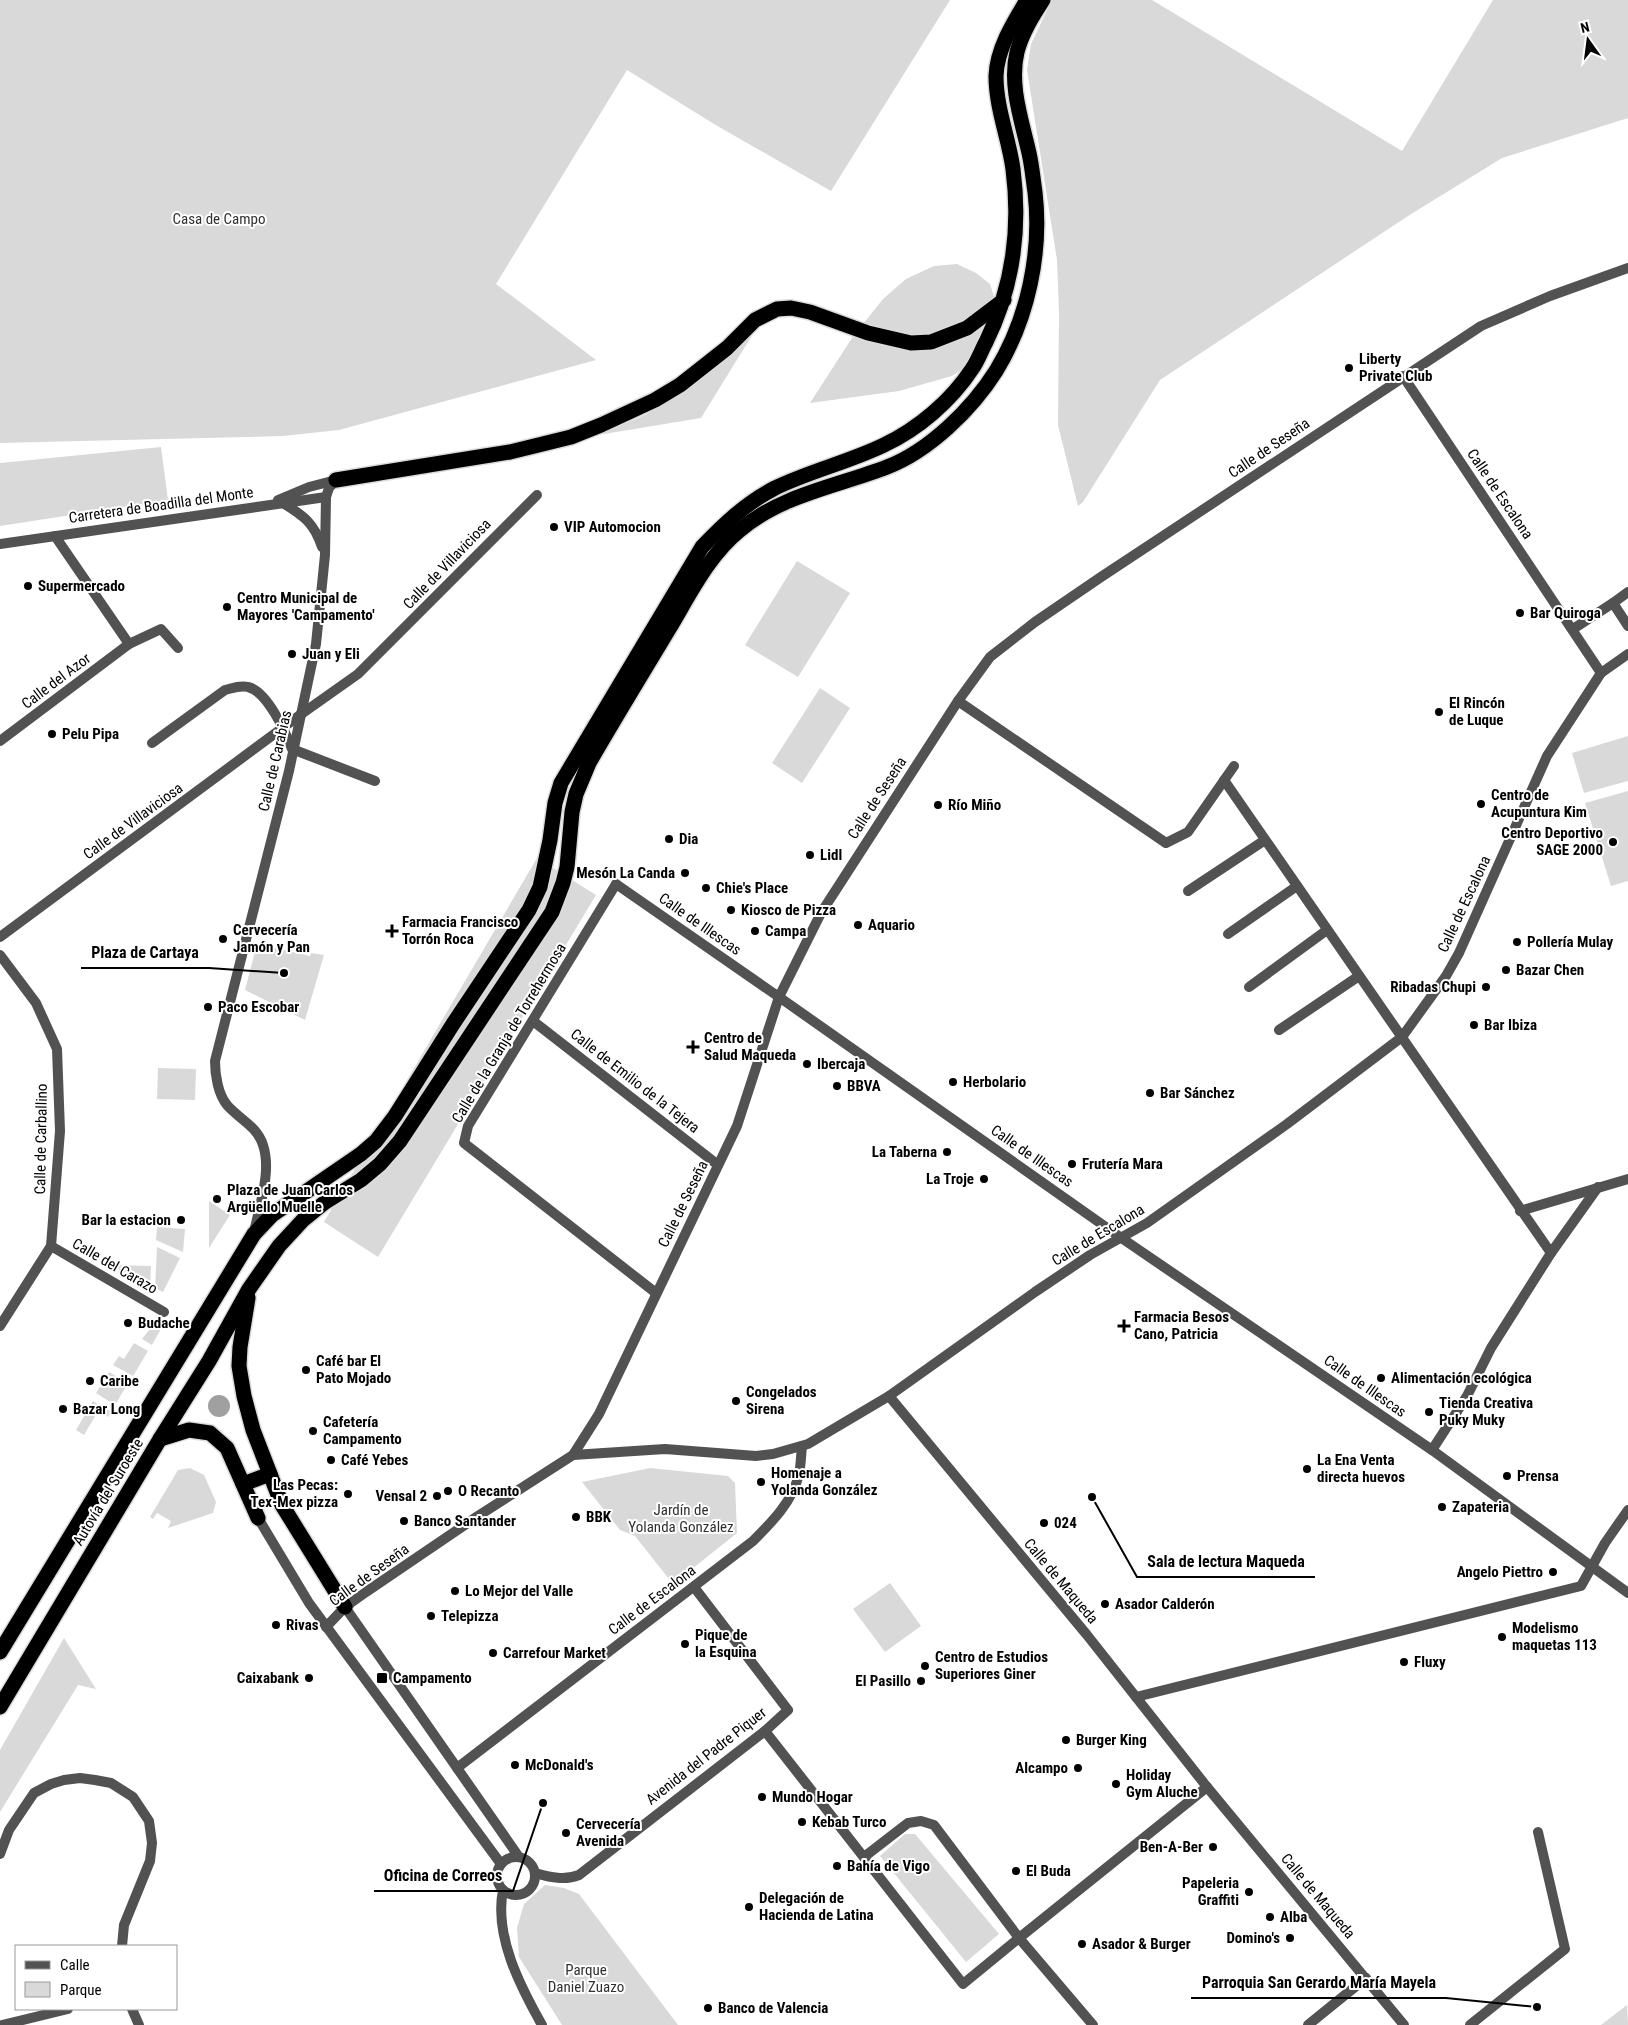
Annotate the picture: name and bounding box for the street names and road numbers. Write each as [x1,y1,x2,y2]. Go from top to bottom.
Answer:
street label: Calle de Seseña [1225,414,1313,482]
street label: Calle de Escalona [1463,446,1537,542]
street label: Carretera de Boadilla del Monte [68,483,254,527]
street label: Calle de Villaviciosa [399,515,495,613]
street label: Calle del Azor [18,649,94,713]
street label: Calle de Carabias [255,709,295,813]
street label: Calle de Seseña [844,754,910,842]
street label: Calle de Villaviciosa [80,779,186,863]
street label: Calle de Escalona [1434,853,1494,955]
street label: Calle de Illescas [655,889,745,959]
street label: Calle de la Granja de Torrehermosa [448,940,570,1126]
street label: Calle de Emilio de la Tejera [567,1025,703,1137]
street label: Calle de Carballino [31,1083,51,1195]
street label: Calle de Illescas [987,1121,1077,1191]
street label: Calle de Seseña [654,1158,712,1250]
street label: Calle de Escalona [1048,1200,1148,1270]
street label: Calle del Carazo [69,1234,161,1298]
street label: Calle de Illescas [1320,1351,1410,1421]
street label: Autovía del Suroeste [69,1435,147,1549]
street label: Calle de Maqueda [1020,1535,1102,1627]
street label: Calle de Seseña [326,1540,412,1610]
street label: Calle de Escalona [605,1561,699,1639]
street label: Avenida del Padre Piquer [642,1703,770,1809]
street label: Calle de Maqueda [1277,1850,1359,1942]

